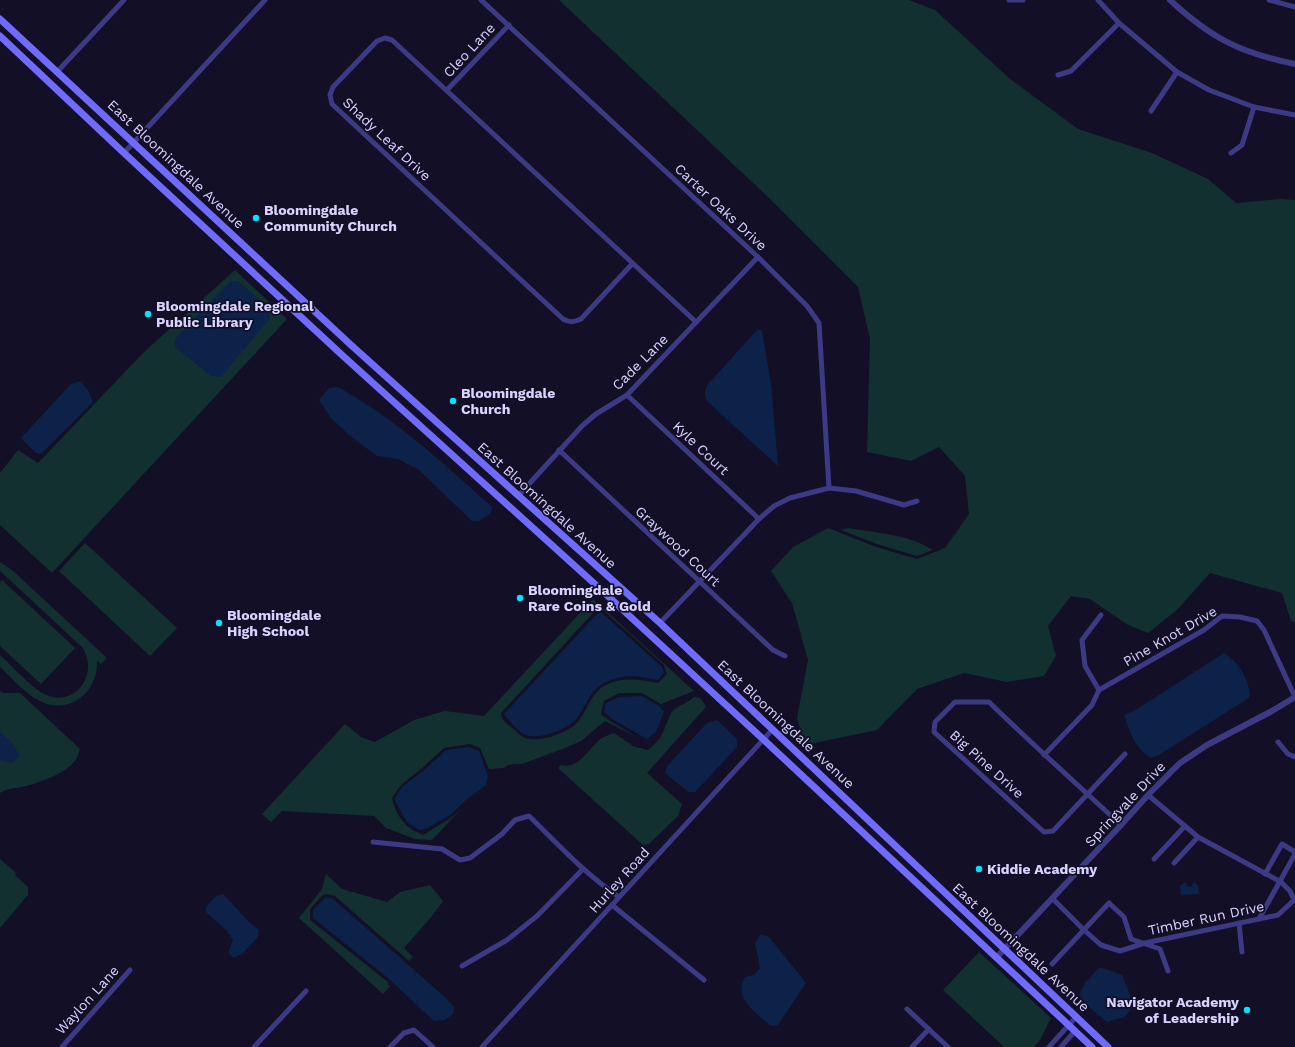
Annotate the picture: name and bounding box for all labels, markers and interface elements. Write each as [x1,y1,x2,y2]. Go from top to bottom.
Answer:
street label: Cleo Lane [440,20,498,80]
street label: Shady Leaf Drive [340,94,434,184]
street label: East Bloomingdale Avenue [104,96,248,232]
street label: Carter Oaks Drive [672,160,770,254]
place label: Bloomingdale Community Church [264,202,397,234]
marker: Bloomingdale Community Church [251,213,261,223]
place label: Bloomingdale Regional Public Library [156,298,314,330]
marker: Bloomingdale Regional Public Library [143,309,153,319]
street label: Cade Lane [609,331,671,393]
place label: Bloomingdale Church [461,385,555,417]
marker: Bloomingdale Church [448,396,458,406]
street label: Kyle Court [670,418,732,478]
street label: East Bloomingdale Avenue [474,438,620,572]
street label: Graywood Court [632,503,724,589]
place label: Bloomingdale Rare Coins & Gold [528,582,651,614]
marker: Bloomingdale Rare Coins & Gold [515,593,525,603]
street label: Pine Knot Drive [1120,603,1220,669]
place label: Bloomingdale High School [227,607,321,639]
marker: Bloomingdale High School [214,618,224,628]
street label: East Bloomingdale Avenue [714,656,858,792]
street label: Big Pine Drive [947,727,1027,801]
street label: Springvale Drive [1082,758,1168,850]
street label: Hurley Road [585,844,653,916]
place label: Kiddie Academy [987,861,1097,877]
marker: Kiddie Academy [974,864,984,874]
street label: East Bloomingdale Avenue [949,879,1093,1015]
street label: Timber Run Drive [1146,898,1266,938]
street label: Waylon Lane [52,962,122,1038]
place label: Navigator Academy of Leadership [1106,994,1239,1026]
marker: Navigator Academy of Leadership [1242,1005,1252,1015]

